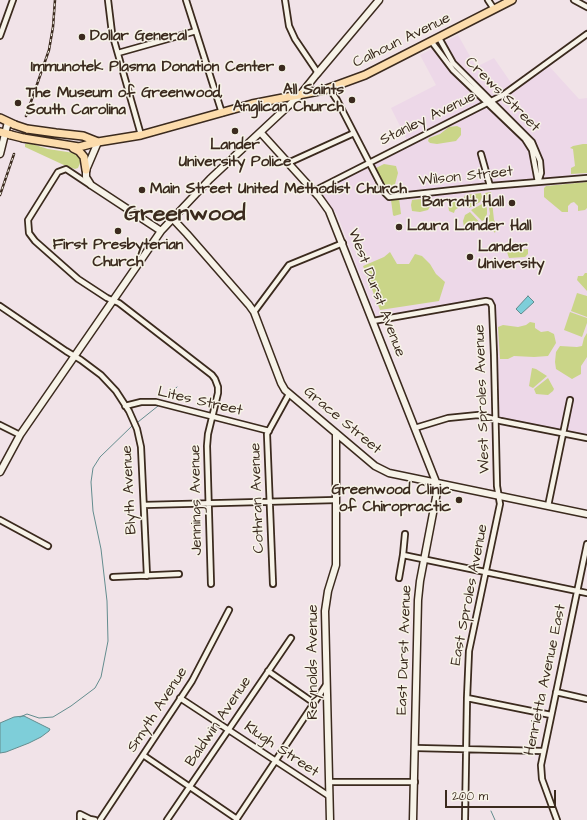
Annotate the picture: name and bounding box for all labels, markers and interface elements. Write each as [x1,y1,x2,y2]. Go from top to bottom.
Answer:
street label: Calhoun Avenue [350,10,454,72]
place label: Dollar General [90,28,187,46]
marker: Dollar General [77,32,87,42]
street label: Crews Street [461,54,543,136]
place label: Immunotek Plasma Donation Center [31,59,274,77]
marker: Immunotek Plasma Donation Center [277,63,287,73]
place label: All Saints Anglican Church [233,82,344,117]
place label: The Museum of Greenwood, South Carolina [26,85,223,120]
street label: Stanley Avenue [377,88,479,150]
marker: All Saints Anglican Church [347,95,357,105]
marker: The Museum of Greenwood, South Carolina [13,98,23,108]
marker: Lander University Police [230,126,240,136]
place label: Lander University Police [179,137,291,172]
street label: Wilson Street [418,163,514,191]
place label: Main Street United Methodist Church [150,181,407,199]
marker: Main Street United Methodist Church [137,185,147,195]
place label: Barratt Hall [422,194,504,212]
marker: Barratt Hall [507,198,517,208]
district label: Greenwood [124,201,246,229]
place label: Laura Lander Hall [407,218,532,236]
marker: Laura Lander Hall [394,222,404,232]
marker: First Presbyterian Church [113,226,123,236]
street label: West Durst Avenue [343,226,409,360]
place label: First Presbyterian Church [53,237,183,272]
place label: Lander University [478,239,544,274]
marker: Lander University [465,252,475,262]
street label: West Sproles Avenue [471,324,495,474]
street label: Lites Street [156,383,244,421]
street label: Grace Street [299,383,385,459]
street label: Cothran Avenue [247,442,269,554]
street label: Jennings Avenue [187,444,207,556]
street label: Blyth Avenue [119,445,141,535]
place label: Greenwood Clinic of Chiropractic [331,482,451,517]
marker: Greenwood Clinic of Chiropractic [454,495,464,505]
street label: East Sproles Avenue [447,523,493,667]
street label: East Durst Avenue [394,585,416,715]
street label: Henrietta Avenue East [521,603,571,757]
street label: Reynolds Avenue [305,604,323,720]
street label: Smyth Avenue [124,664,192,756]
street label: Baldwin Avenue [182,673,256,771]
street label: Klugh Street [240,718,322,782]
scale bar [447,782,558,808]
text: 200 m [452,788,488,805]

